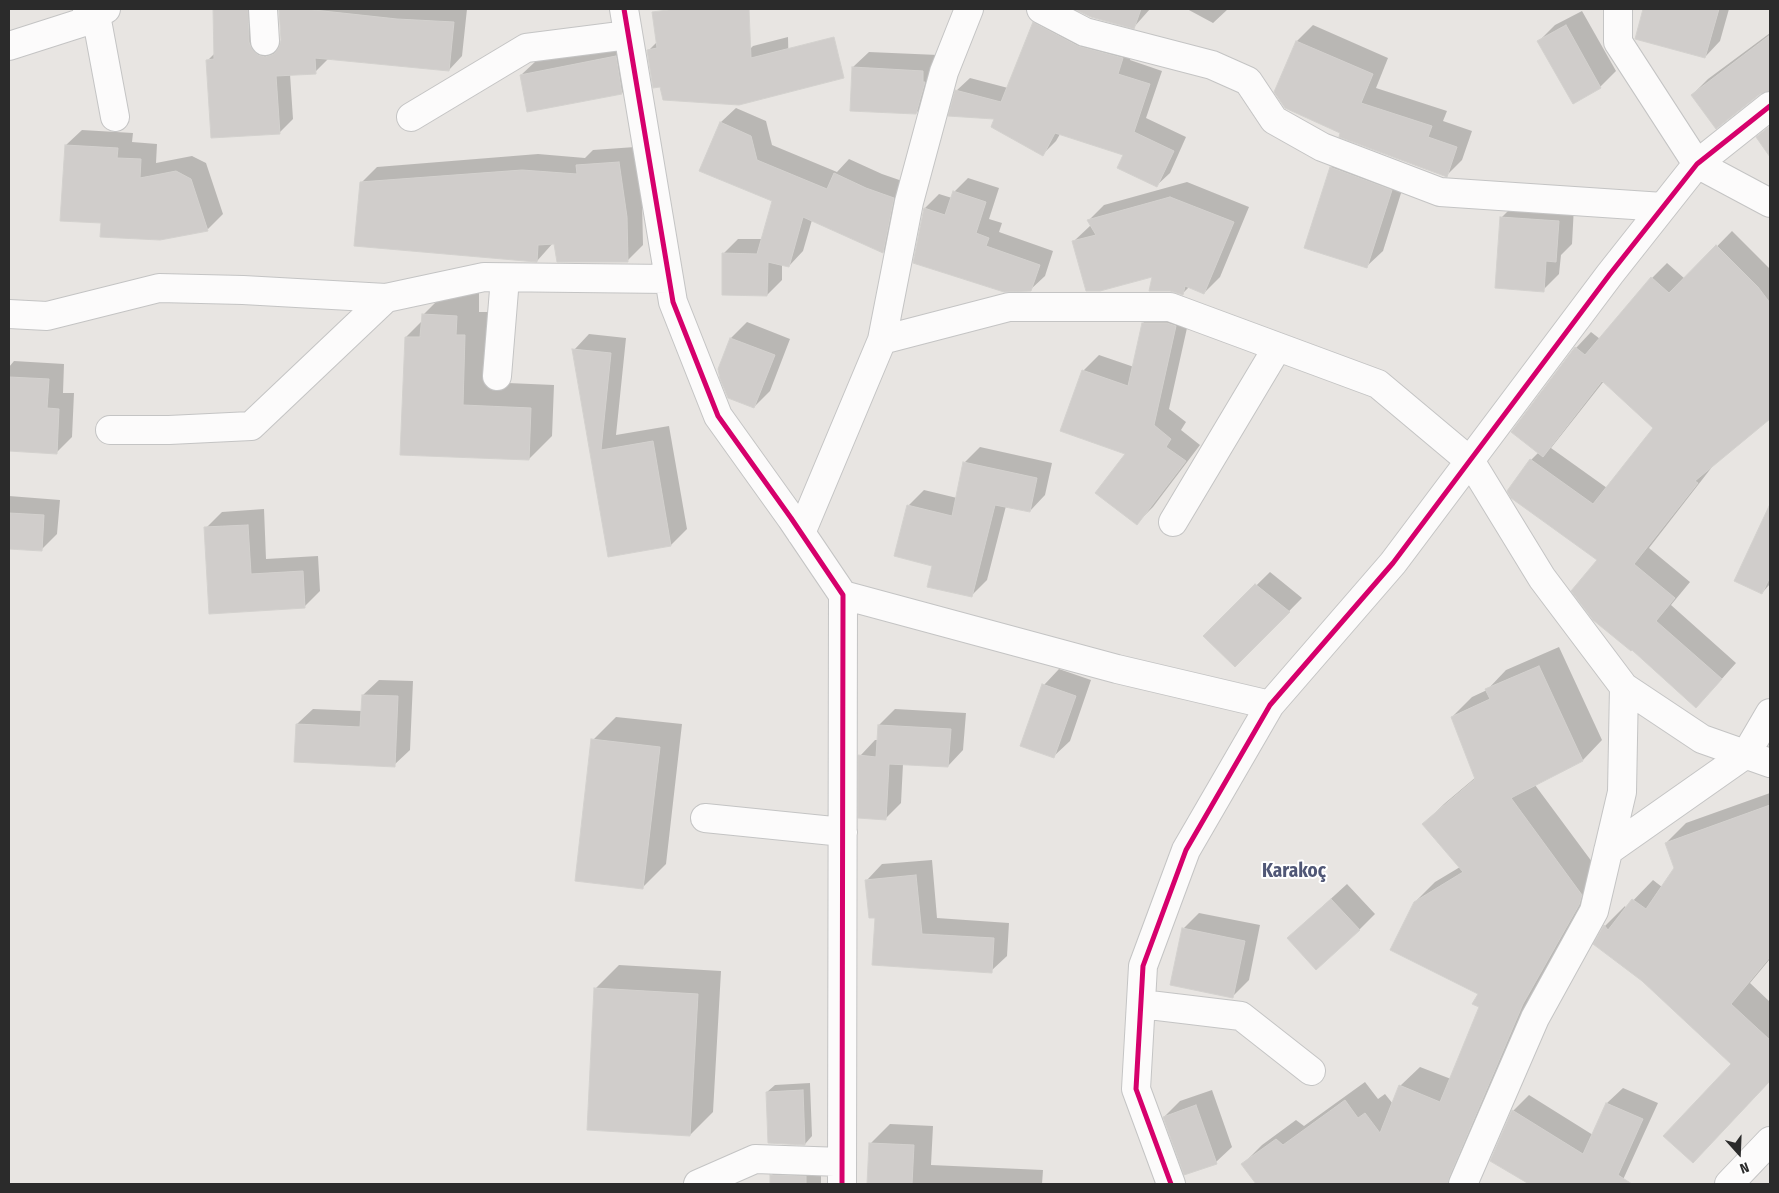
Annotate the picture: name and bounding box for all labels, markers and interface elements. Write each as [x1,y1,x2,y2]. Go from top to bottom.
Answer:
district label: Karakoç [1262,861,1326,883]
north arrow [1714,1128,1764,1178]
text: N [1737,1158,1751,1177]

